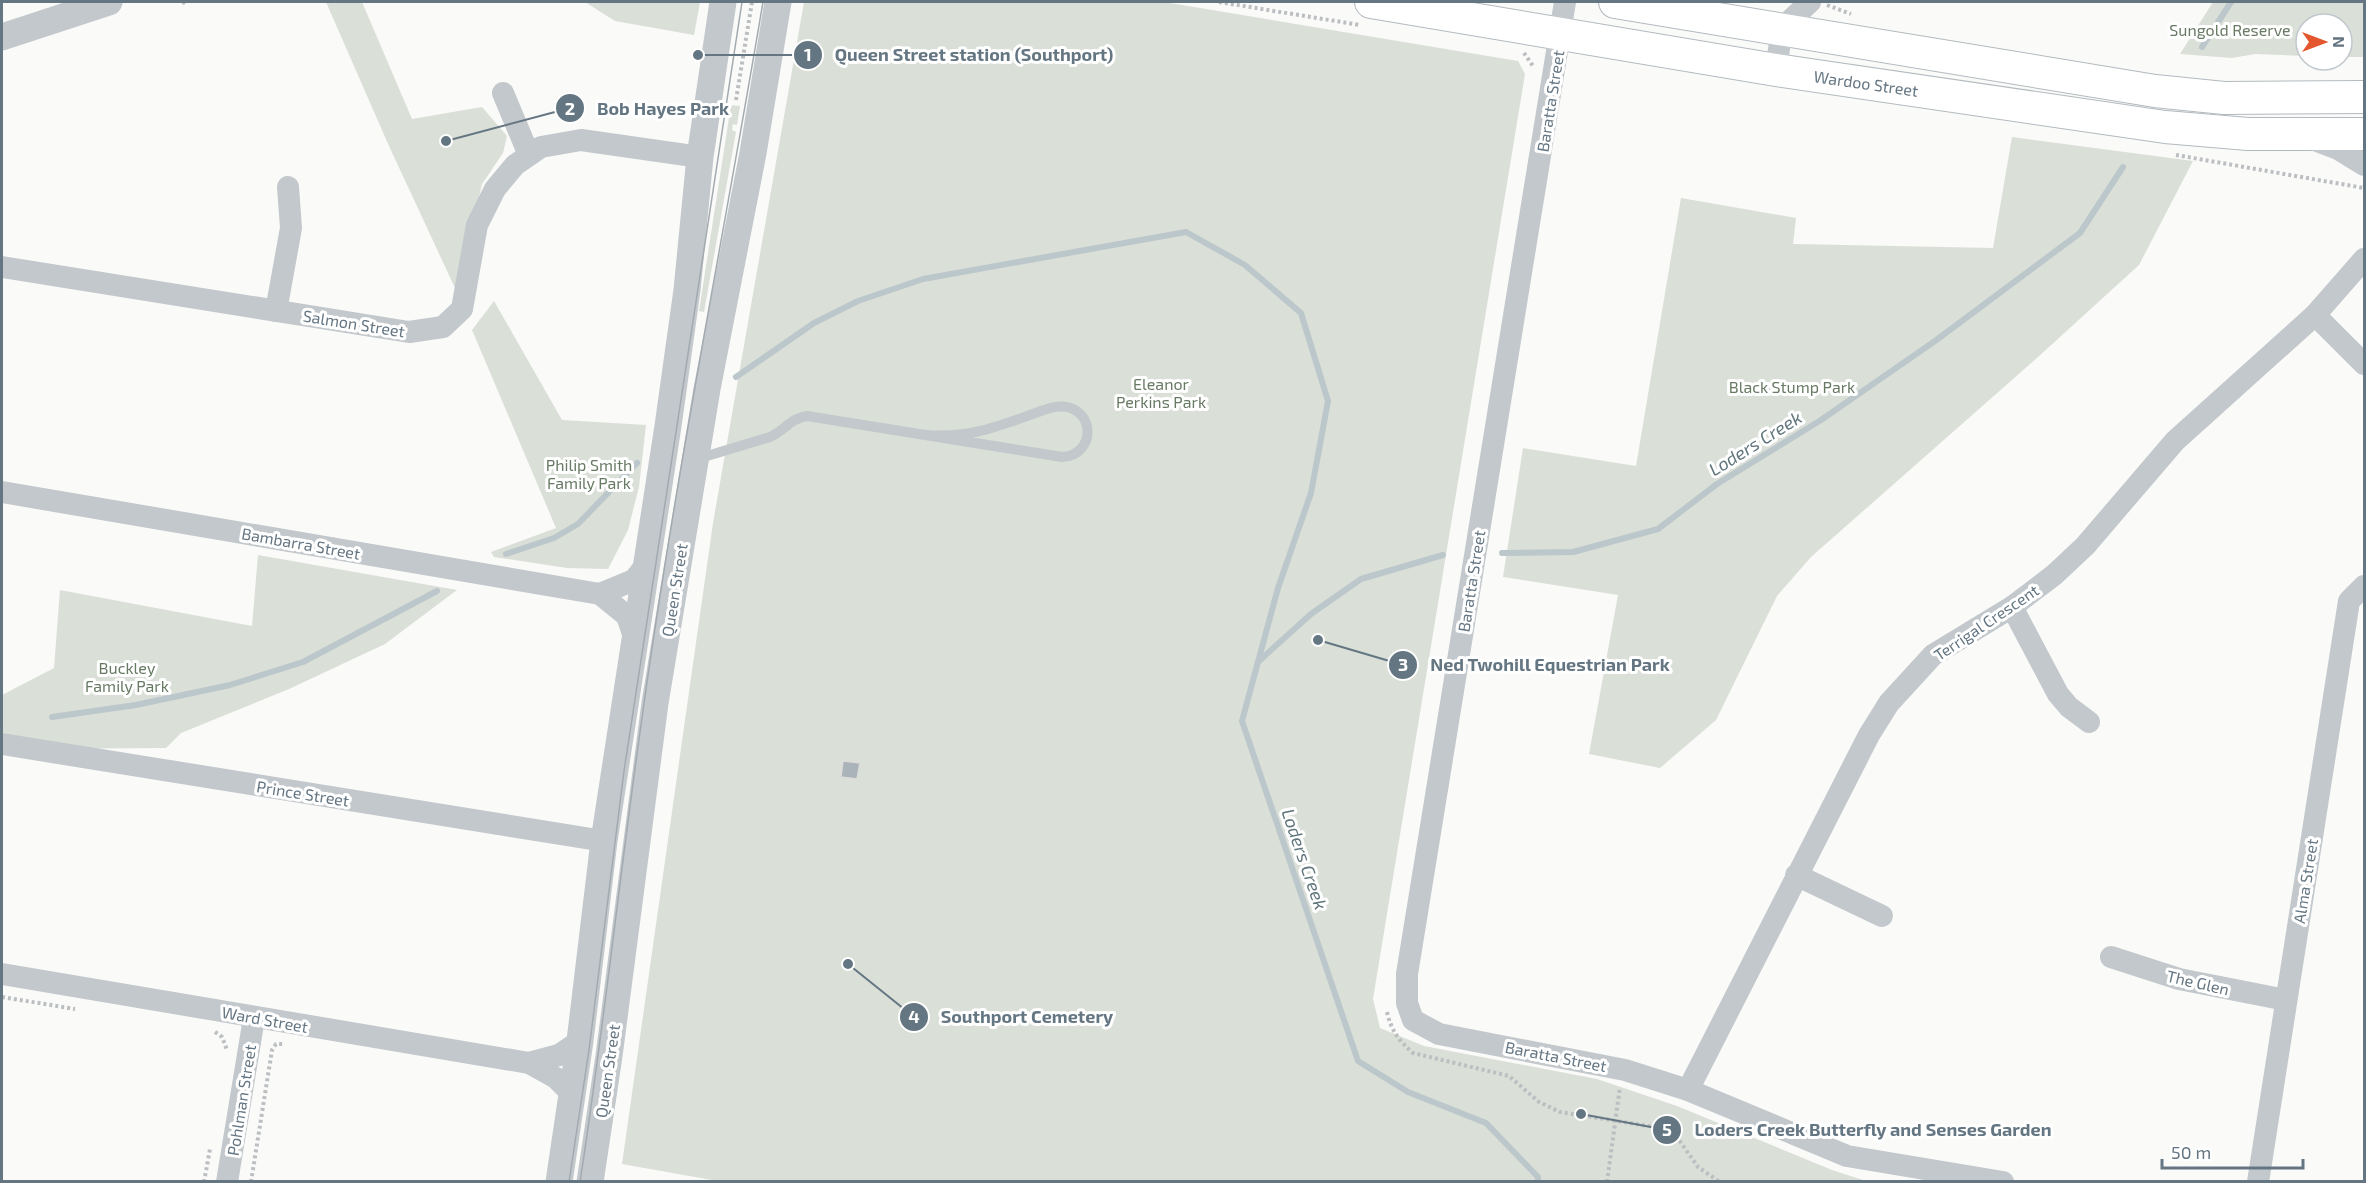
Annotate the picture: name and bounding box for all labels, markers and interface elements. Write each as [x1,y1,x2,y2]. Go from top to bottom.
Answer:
north arrow [2294,12,2354,72]
park label: Sungold Reserve [2169,20,2291,39]
text: N [2330,36,2349,48]
callout: Queen Street station (Southport) [793,37,1126,73]
text: 1 [804,43,812,65]
text: Queen Street station (Southport) [835,43,1113,65]
street label: Baratta Street [1533,49,1567,153]
street label: Wardoo Street [1812,66,1920,100]
callout: Bob Hayes Park [555,90,741,126]
text: 2 [565,97,575,119]
text: Bob Hayes Park [597,97,729,119]
street label: Salmon Street [302,306,406,340]
park label: Eleanor Perkins Park [1116,374,1206,411]
park label: Black Stump Park [1729,377,1855,396]
water label: Loders Creek [1705,406,1805,480]
park label: Philip Smith Family Park [546,455,632,492]
street label: Bambarra Street [240,523,362,563]
street label: Baratta Street [1454,529,1488,633]
street label: Queen Street [657,542,692,638]
street label: Terrigal Crescent [1930,580,2042,664]
callout: Ned Twohill Equestrian Park [1388,647,1682,683]
text: 3 [1398,653,1408,675]
text: Ned Twohill Equestrian Park [1430,653,1670,675]
park label: Buckley Family Park [85,658,169,695]
street label: Prince Street [255,776,351,810]
water label: Loders Creek [1277,806,1333,912]
street label: Alma Street [2289,837,2321,925]
street label: The Glen [2165,966,2231,998]
callout: Southport Cemetery [899,999,1126,1035]
street label: Ward Street [220,1002,310,1036]
text: 4 [908,1005,920,1027]
text: Southport Cemetery [941,1005,1114,1027]
street label: Queen Street [591,1023,624,1119]
street label: Baratta Street [1504,1037,1608,1075]
street label: Pohlman Street [223,1043,259,1157]
callout: Loders Creek Butterfly and Senses Garden [1652,1112,2063,1148]
text: 5 [1662,1118,1672,1140]
text: Loders Creek Butterfly and Senses Garden [1694,1118,2052,1140]
scale bar [2162,1132,2303,1170]
text: 50 m [2171,1141,2211,1163]

